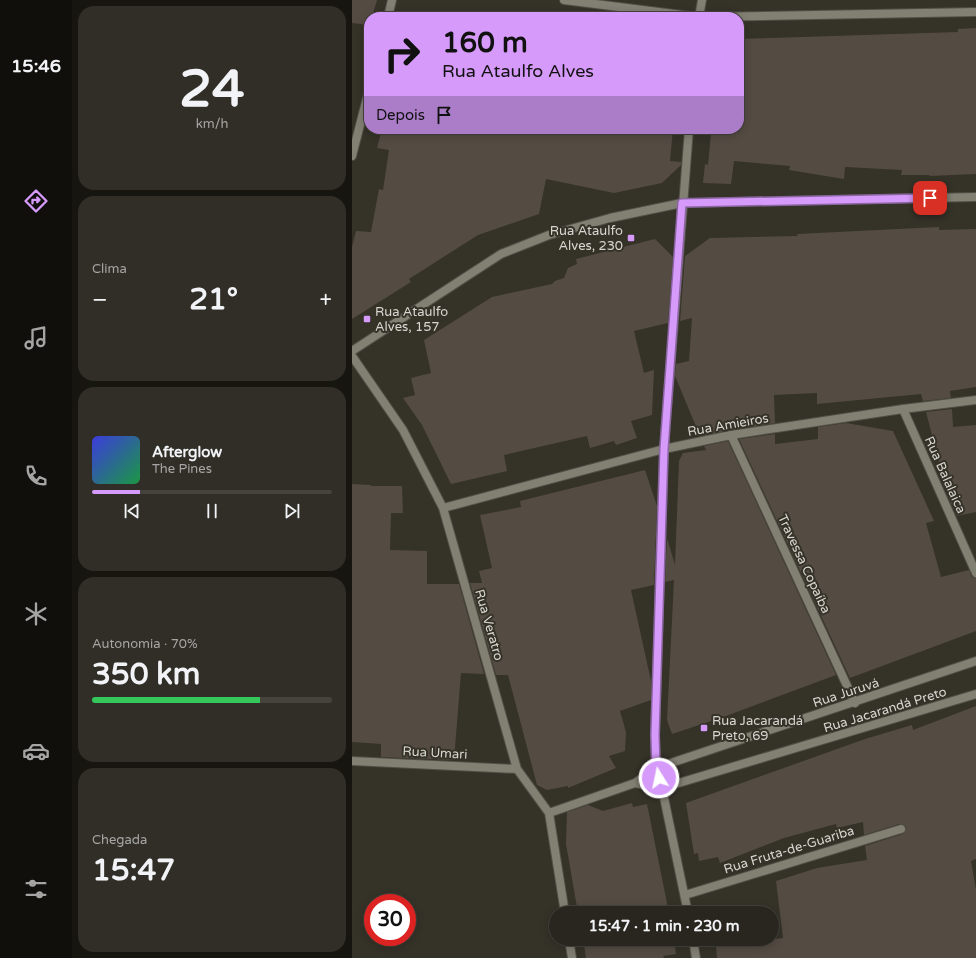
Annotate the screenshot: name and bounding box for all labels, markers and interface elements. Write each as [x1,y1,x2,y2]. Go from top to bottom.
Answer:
text: 160 m [442,26,528,60]
icon: right [376,28,428,80]
text: 15:46 [11,55,61,77]
text: 24 [179,58,245,121]
text: Rua Ataulfo Alves [442,60,594,82]
icon: arrive [433,104,455,126]
text: Depois [376,106,425,124]
text: km/h [196,116,228,132]
pin [913,181,947,215]
icon: directions [22,187,50,215]
icon: arrive [919,187,941,209]
place label: Rua Ataulfo Alves, 230 [550,223,623,254]
marker: Rua Ataulfo Alves, 230 [626,233,636,243]
text: Clima [92,261,127,277]
text: 21° [189,281,238,318]
text: − [92,287,108,313]
text: + [320,287,332,313]
place label: Rua Ataulfo Alves, 157 [375,304,448,335]
marker: Rua Ataulfo Alves, 157 [362,314,372,324]
icon: music [22,324,50,352]
street label: Rua Amieiros [686,410,770,440]
street label: Rua Balalaica [921,434,969,516]
text: Afterglow [152,443,222,461]
text: The Pines [152,461,212,477]
icon: phone [22,462,50,490]
icon: previous [121,500,143,522]
icon: pause [201,500,223,522]
icon: next [281,500,303,522]
street label: Travessa Copaíba [774,512,834,616]
street label: Rua Veratro [471,588,507,663]
icon: climate [22,600,50,628]
text: Autonomia · 70% [92,636,198,652]
text: 350 km [92,656,200,693]
street label: Rua Juruvá [811,675,881,711]
street label: Rua Jacarandá Preto [821,684,949,736]
place label: Rua Jacarandá Preto, 69 [712,713,803,744]
marker: Rua Jacarandá Preto, 69 [699,723,709,733]
icon: car [22,737,50,765]
street label: Rua Umari [402,743,468,763]
position arrow [638,757,680,799]
street label: Rua Fruta-de-Guariba [722,823,856,877]
text: Chegada [92,832,147,848]
text: 15:47 [92,852,175,889]
icon: filters [22,875,50,903]
speed limit sign: 30 [364,894,416,946]
text: 15:47 · 1 min · 230 m [589,917,739,935]

